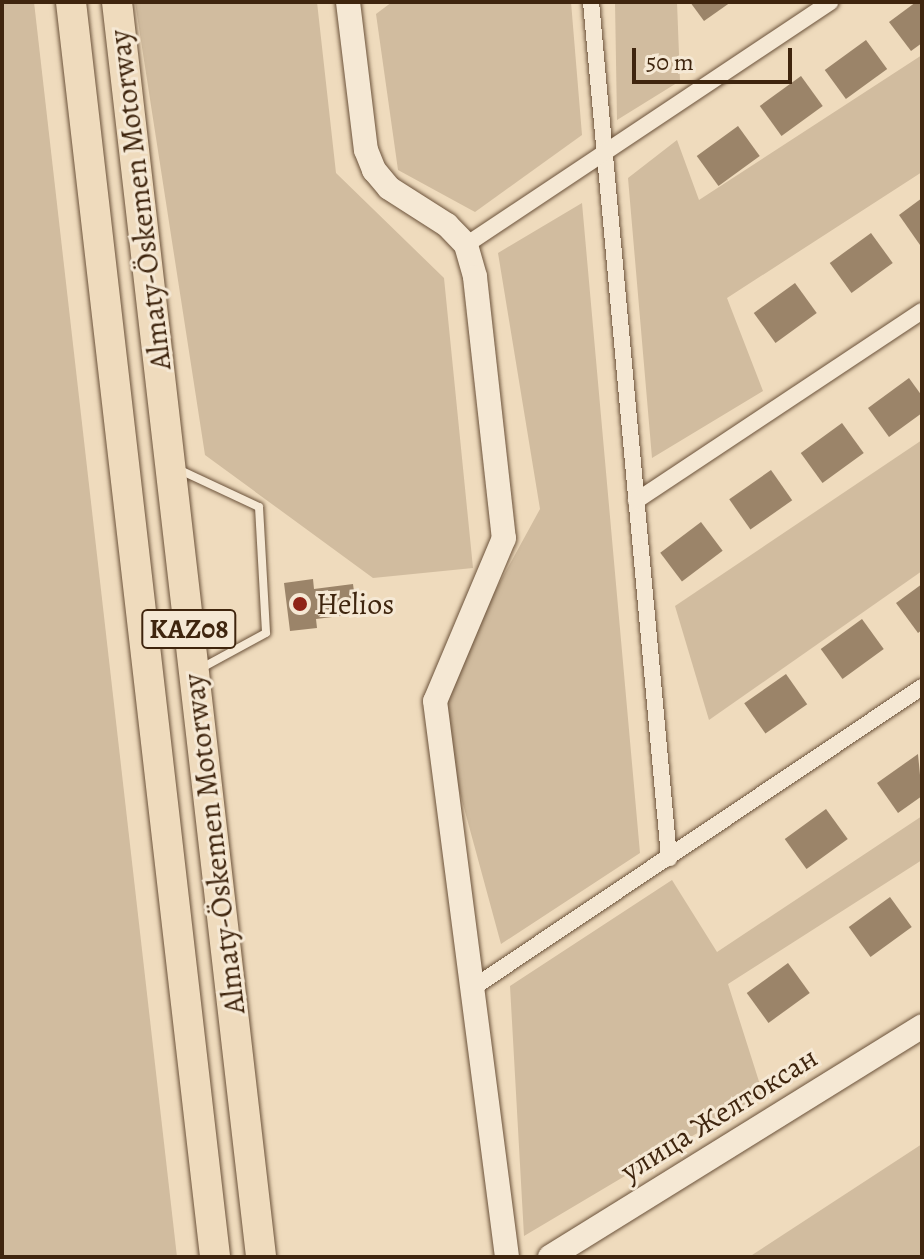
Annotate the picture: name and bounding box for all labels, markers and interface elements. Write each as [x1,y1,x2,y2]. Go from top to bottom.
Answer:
street label: Almaty-Öskemen Motorway [101,28,179,372]
scale bar [636,32,796,82]
text: 50 m [646,46,694,78]
place label: Helios [316,586,394,622]
marker: Helios [291,595,309,613]
road number: KAZ08 [141,605,237,653]
street label: Almaty-Öskemen Motorway [175,672,253,1016]
street label: улица Желтоксан [614,1039,824,1189]

